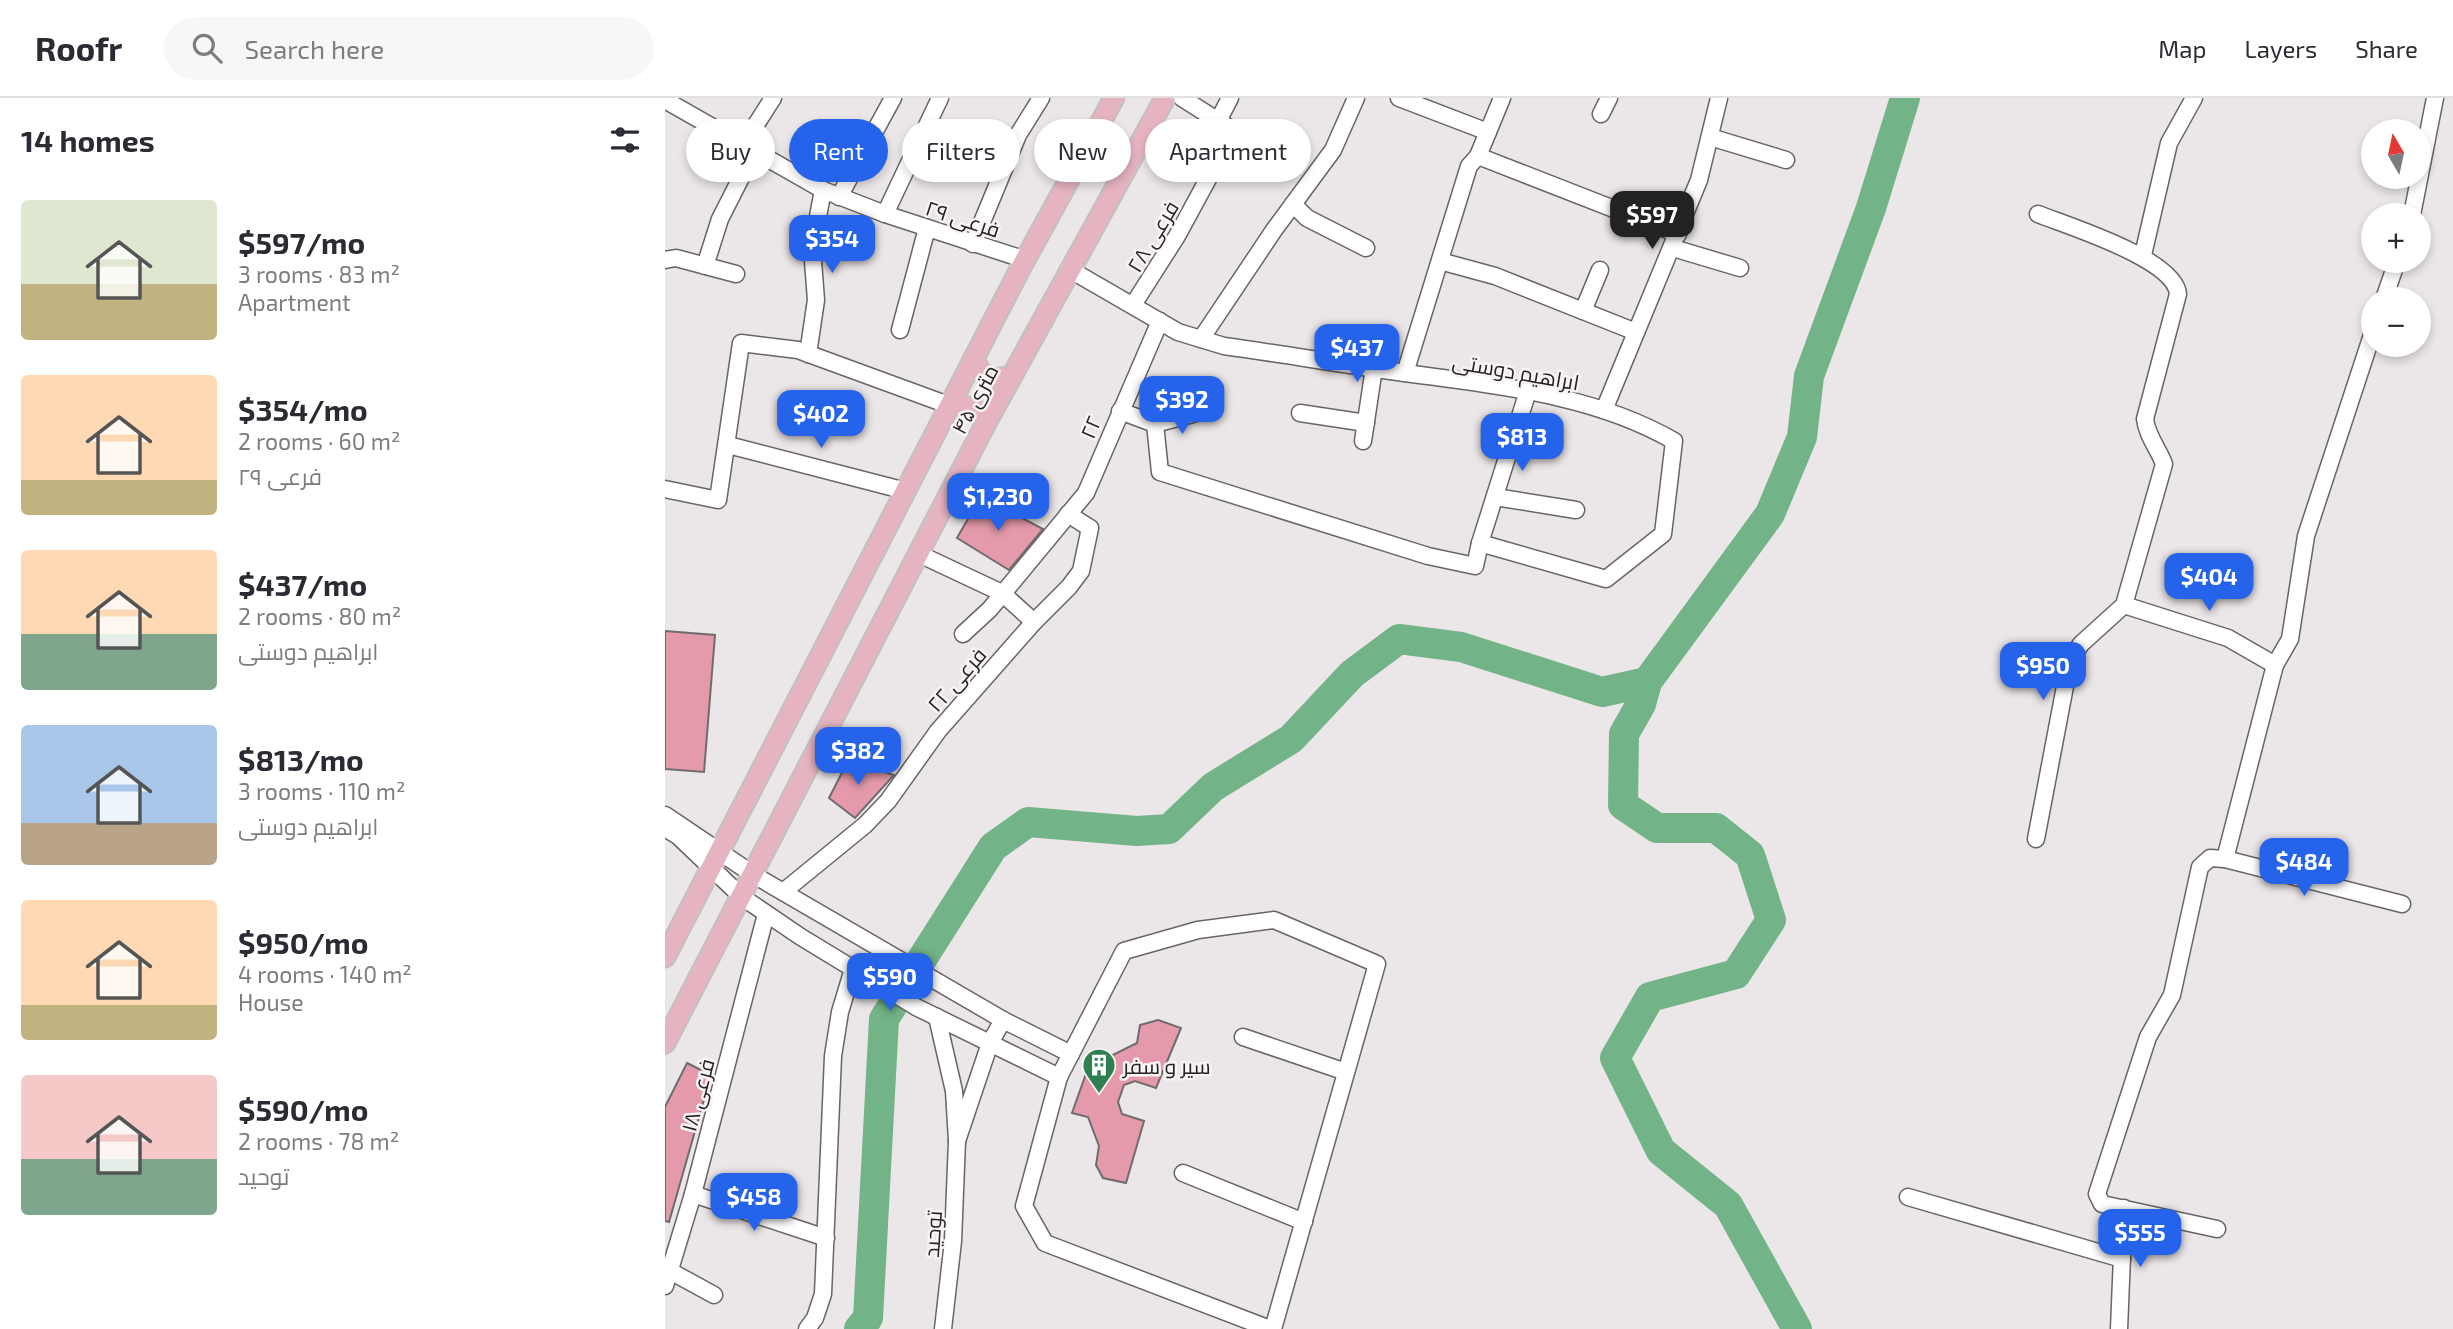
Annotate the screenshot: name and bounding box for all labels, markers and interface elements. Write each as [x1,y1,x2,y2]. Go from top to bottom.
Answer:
search box [164,17,654,80]
text: Roofr [35,28,122,68]
icon: search [188,29,226,67]
text: Search here [244,33,384,64]
text: Map [2158,34,2206,63]
text: Layers [2244,34,2317,63]
text: Share [2355,34,2418,63]
chip: Buy [686,119,775,182]
chip: Rent [789,119,888,182]
chip: Filters [902,119,1020,182]
chip: New [1034,119,1131,182]
chip: Apartment [1145,119,1311,182]
north arrow [2361,119,2431,189]
map controls [2361,119,2431,357]
icon: filters [606,121,644,159]
text: 14 homes [21,122,155,158]
pin: $597 [1611,192,1693,251]
street label: فرعی ۲۹ [922,194,1003,244]
street label: فرعی ۲۸ [1121,196,1185,277]
text: $597 [1626,200,1678,228]
button: + [2361,203,2431,273]
pin: $354 [791,216,873,275]
text: $597/mo [238,224,365,260]
text: $354 [805,224,859,252]
icon: home [77,228,161,312]
text: 3 rooms · 83 m² [238,260,400,288]
button: − [2361,287,2431,357]
text: Apartment [238,288,351,316]
pin: $437 [1316,324,1398,384]
text: $437 [1330,333,1384,361]
street label: ابراهیم دوستی [1450,348,1581,397]
street label: ۴۵ متری [945,360,1004,439]
pin: $392 [1141,376,1223,436]
text: $392 [1155,385,1209,413]
pin: $402 [780,390,862,450]
text: $354/mo [238,391,368,427]
text: $402 [793,399,849,427]
icon: home [77,403,161,487]
street label: ۲۲ [1074,412,1106,442]
pin: $813 [1481,414,1563,473]
text: $813 [1497,422,1547,450]
text: 2 rooms · 60 m² [238,427,400,455]
text: فرعی ۲۹ [238,462,322,490]
pin: $1,230 [941,474,1055,533]
text: $1,230 [963,482,1033,510]
pin: $404 [2168,554,2250,613]
text: $404 [2180,562,2238,590]
text: $437/mo [238,566,367,602]
icon: home [77,578,161,662]
text: 2 rooms · 80 m² [238,602,401,630]
text: ابراهیم دوستی [238,637,379,665]
street label: فرعی ۲۲ [921,642,992,718]
pin: $950 [2002,642,2084,702]
text: $950 [2016,651,2070,679]
pin: $382 [817,728,899,787]
text: $382 [831,736,885,764]
text: $813/mo [238,741,364,777]
icon: home [77,753,161,837]
text: 3 rooms · 110 m² [238,777,405,805]
text: ابراهیم دوستی [238,812,379,840]
pin: $484 [2263,838,2345,898]
text: $484 [2276,847,2332,875]
text: $950/mo [238,924,368,960]
icon: home [77,928,161,1012]
pin: $590 [849,954,931,1013]
text: 4 rooms · 140 m² [238,960,412,988]
text: $590 [863,962,917,990]
text: House [238,988,304,1016]
building icon: سیر و سفر [1080,1046,1118,1095]
place label: سیر و سفر [1122,1053,1211,1079]
street label: فرعی ۱۸ [675,1056,721,1135]
text: $590/mo [238,1091,368,1127]
icon: home [77,1103,161,1187]
text: 2 rooms · 78 m² [238,1127,399,1155]
text: توحید [238,1162,289,1190]
pin: $458 [713,1174,795,1233]
text: $458 [726,1182,782,1210]
street label: توحید [918,1209,947,1258]
pin: $555 [2099,1210,2181,1269]
text: $555 [2114,1218,2166,1246]

